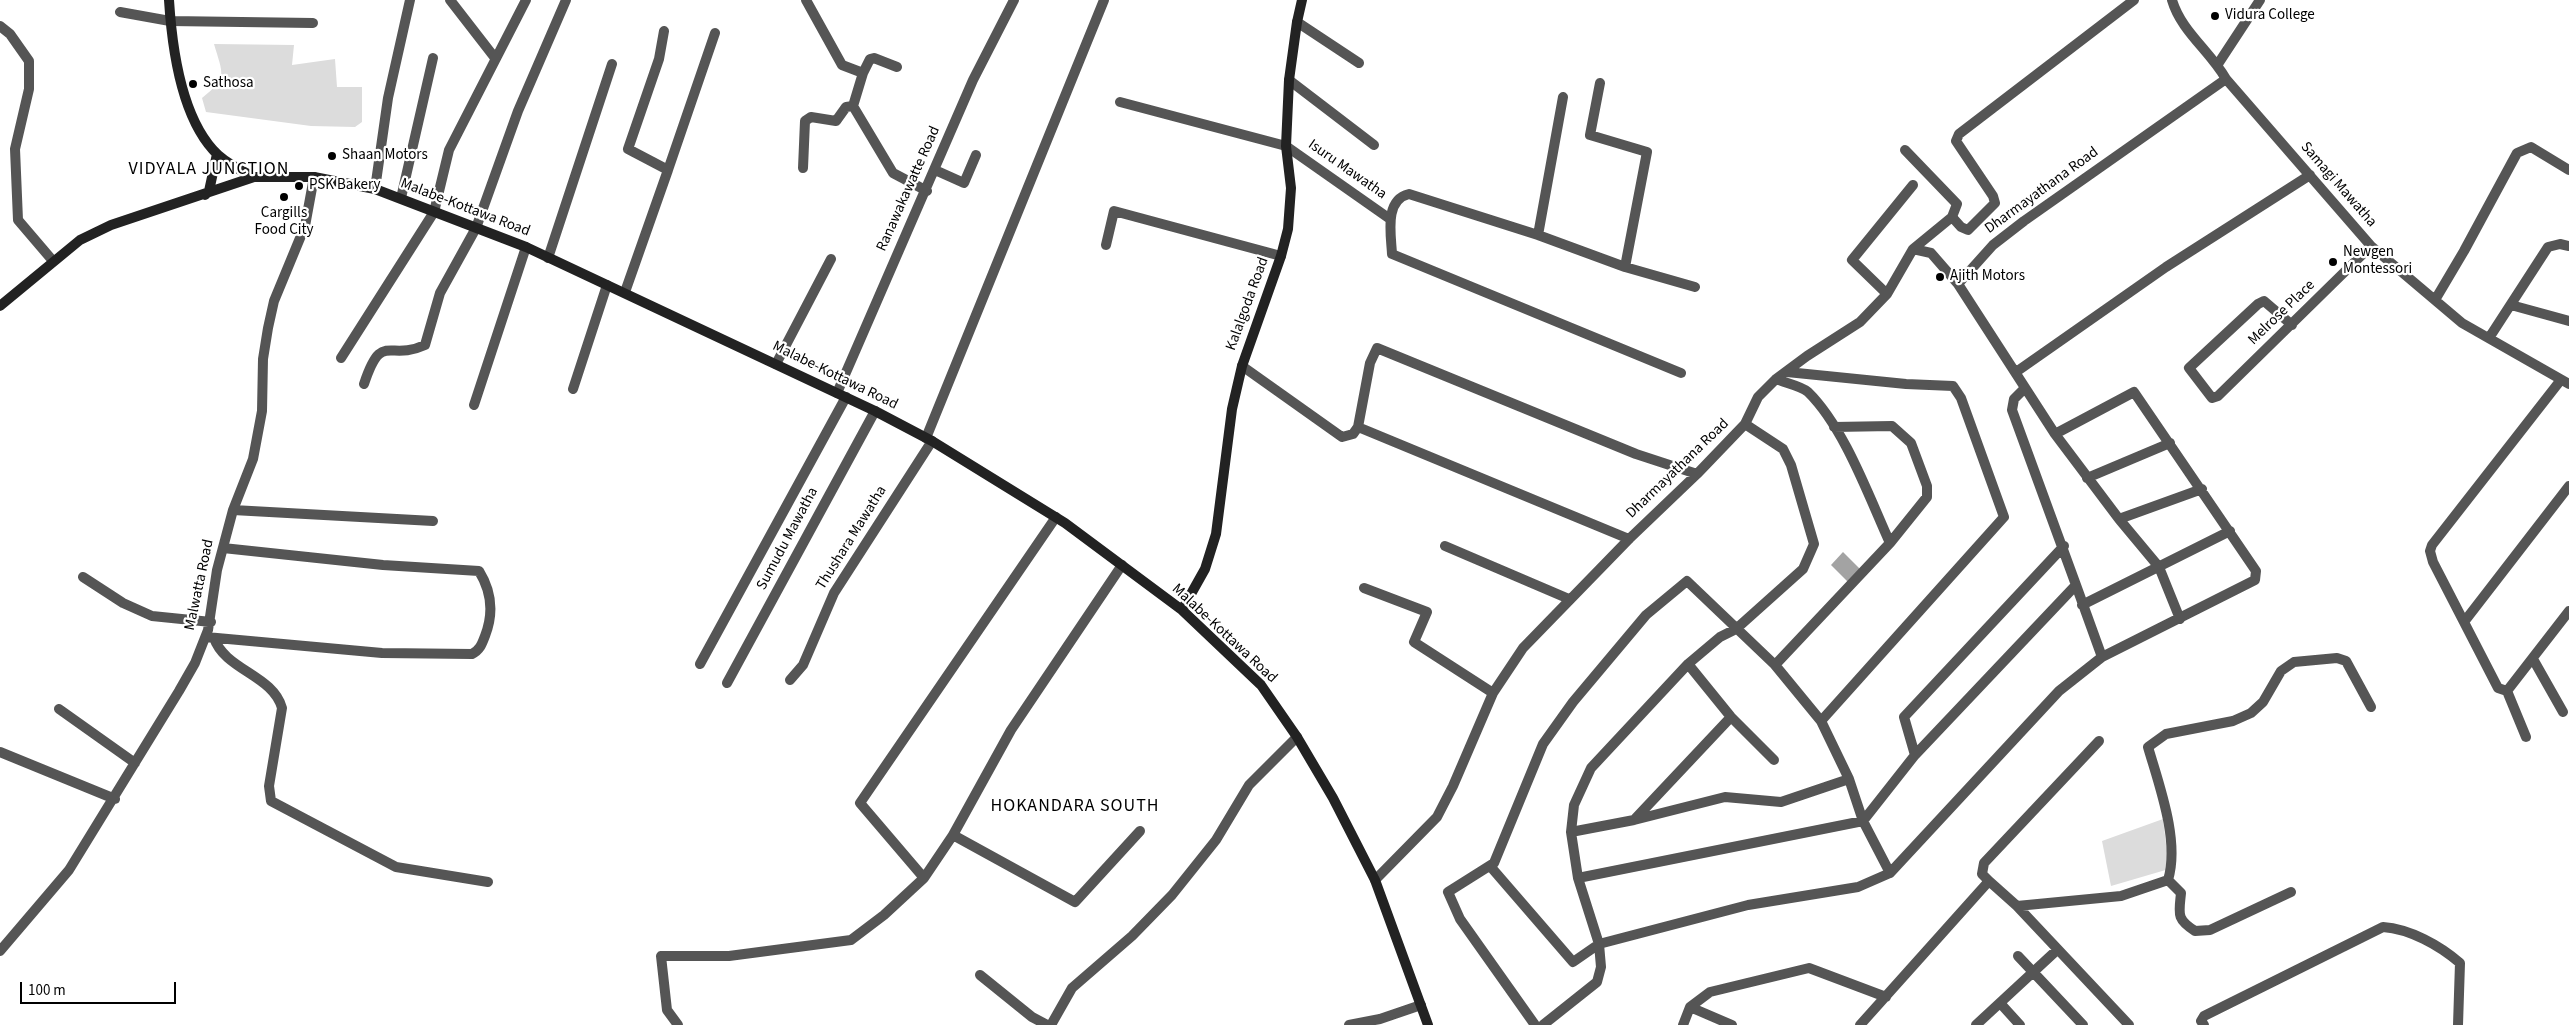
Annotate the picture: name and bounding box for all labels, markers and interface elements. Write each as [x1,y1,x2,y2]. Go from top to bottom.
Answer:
place label: Vidura College [2225,7,2315,25]
marker: Vidura College [2209,10,2221,22]
place label: Sathosa [203,75,254,93]
marker: Sathosa [187,78,199,90]
street label: Ranawakawatte Road [873,124,945,254]
street label: Isuru Mawatha [1304,136,1390,204]
street label: Samagi Mawatha [2296,139,2380,231]
street label: Dharmayathana Road [1982,144,2102,238]
place label: Shaan Motors [342,147,428,165]
marker: Shaan Motors [326,150,338,162]
district label: VIDYALA JUNCTION [127,159,291,181]
street label: Malabe-Kottawa Road [398,175,532,241]
place label: PSK Bakery [309,177,381,195]
marker: PSK Bakery [293,180,305,192]
marker: Cargills Food City [278,191,290,203]
place label: Cargills Food City [254,205,314,240]
place label: Newgen Montessori [2343,244,2412,279]
street label: Kalalgoda Road [1223,255,1273,353]
marker: Newgen Montessori [2327,256,2339,268]
place label: Ajith Motors [1950,268,2025,286]
marker: Ajith Motors [1934,271,1946,283]
street label: Melrose Place [2245,277,2319,349]
street label: Malabe-Kottawa Road [769,338,901,414]
street label: Dharmayathana Road [1623,415,1733,523]
street label: Thushara Mawatha [813,483,891,593]
street label: Sumudu Mawatha [753,485,823,593]
street label: Malwatta Road [182,538,218,632]
street label: Malabe-Kottawa Road [1168,581,1280,687]
district label: HOKANDARA SOUTH [989,796,1161,818]
scale bar [22,972,179,1004]
text: 100 m [28,980,66,1001]

